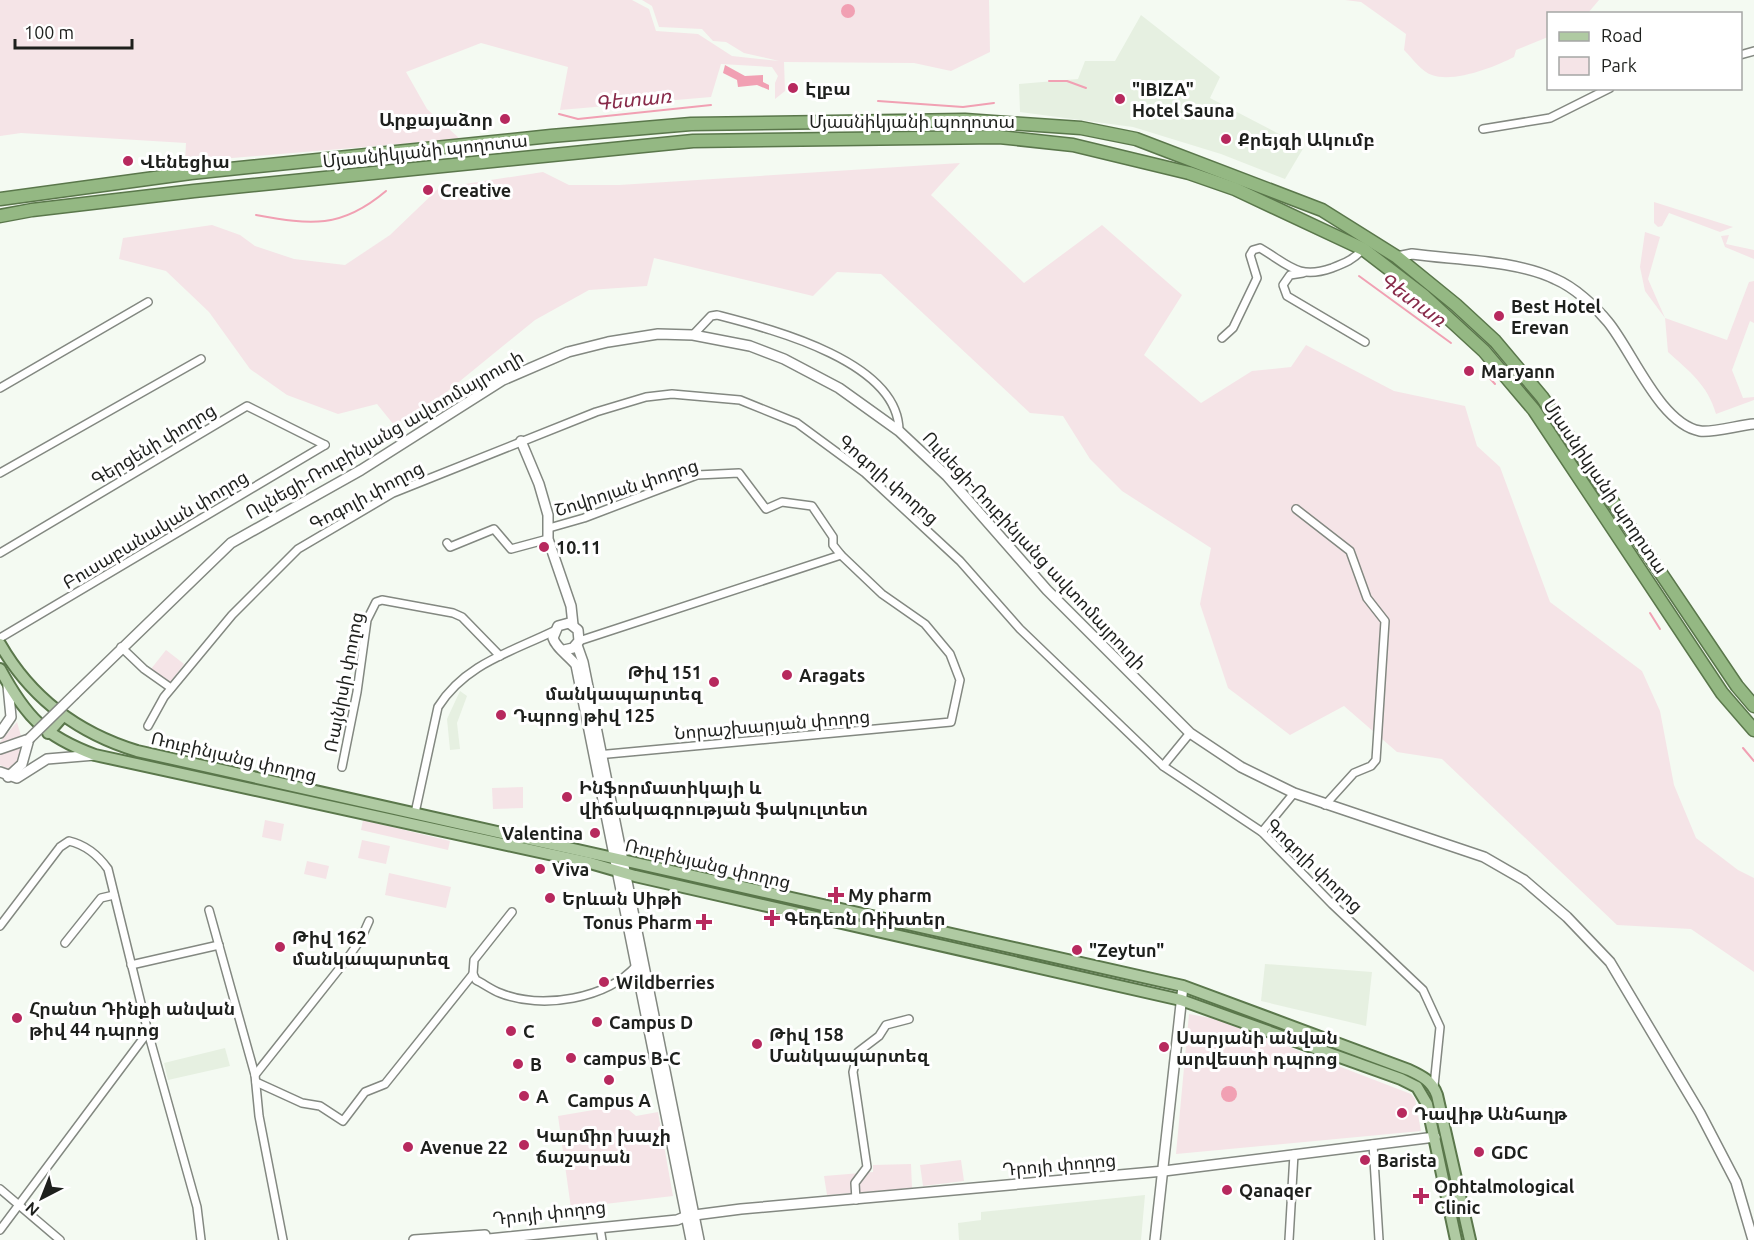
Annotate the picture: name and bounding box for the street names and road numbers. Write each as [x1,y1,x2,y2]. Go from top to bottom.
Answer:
street label: Մյասնիկյանի պողոտա [809,111,1015,132]
street label: Մյասնիկյանի պողոտա [321,129,529,172]
street label: Ուլնեցի-Ռուբինյանց ավտոմայրուղի [241,346,527,523]
street label: Մյասնիկյանի պողոտա [1539,395,1672,578]
street label: Գերցենի փողոց [87,399,219,490]
street label: Ուլնեցի-Ռուբինյանց ավտոմայրուղի [919,427,1151,674]
street label: Գոգոլի փողոց [834,430,943,529]
street label: Շովրոյան փողոց [552,454,701,521]
street label: Գոգոլի փողոց [306,457,427,534]
street label: Բուսաբանական փողոց [59,466,252,593]
street label: Ռայնիսի փողոց [320,610,367,754]
street label: Նորաշխարյան փողոց [673,705,871,744]
street label: Ռուբինյանց փողոց [149,727,319,786]
street label: Գոգոլի փողոց [1262,814,1367,917]
street label: Ռուբինյանց փողոց [623,834,793,893]
street label: Դրոյի փողոց [1001,1149,1117,1180]
street label: Դրոյի փողոց [491,1196,607,1229]

